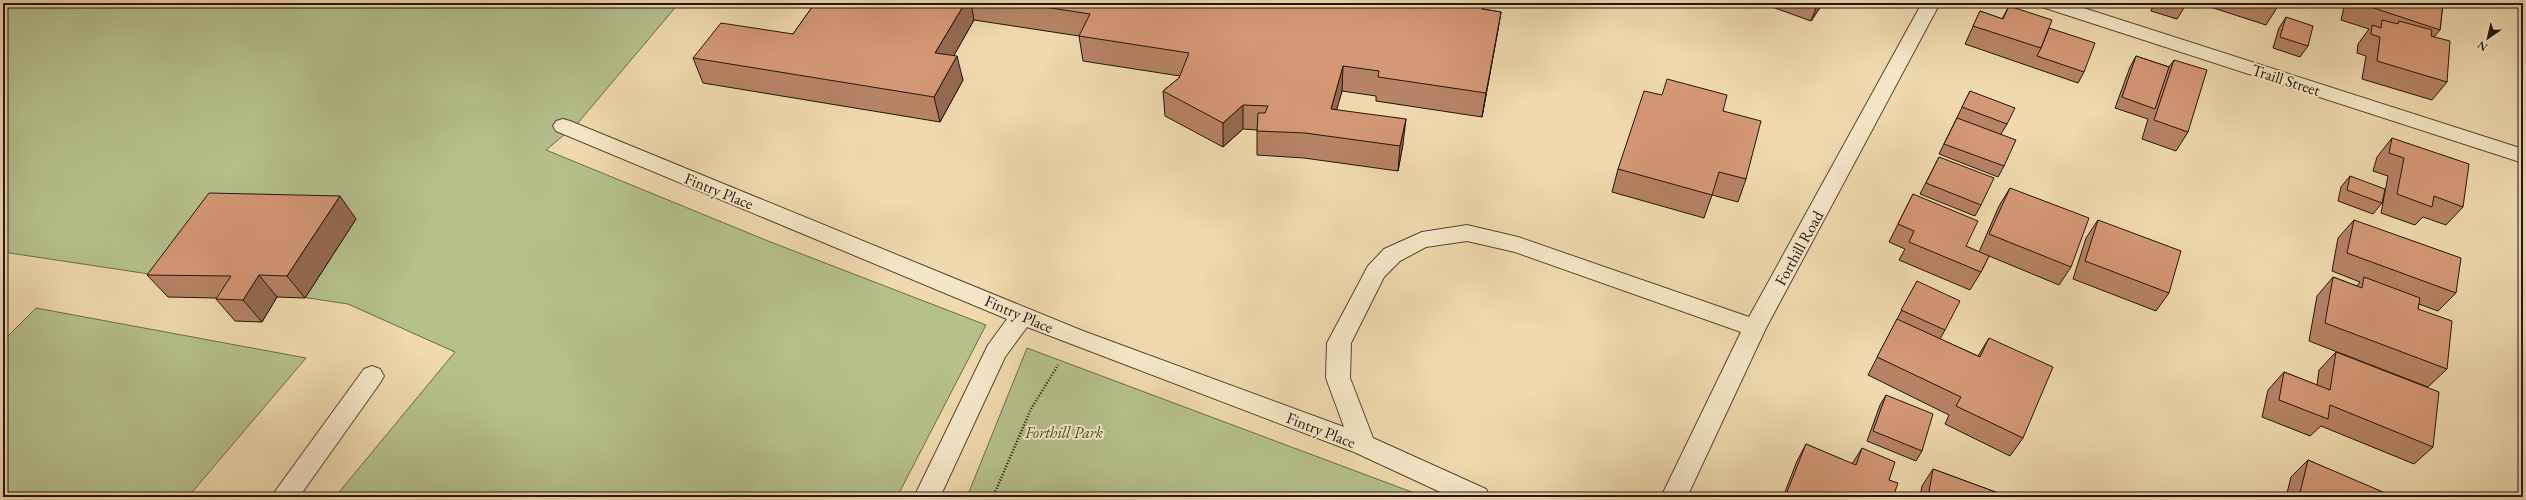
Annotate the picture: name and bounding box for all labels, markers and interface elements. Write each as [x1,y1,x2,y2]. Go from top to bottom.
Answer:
north arrow [2468,18,2508,58]
text: N [2475,38,2490,55]
street label: Traill Street [2249,59,2323,101]
street label: Fintry Place [681,168,757,214]
street label: Forthill Road [1770,206,1829,289]
street label: Fintry Place [981,290,1057,338]
street label: Fintry Place [1283,407,1359,453]
park label: Forthill Park [1024,422,1104,443]

